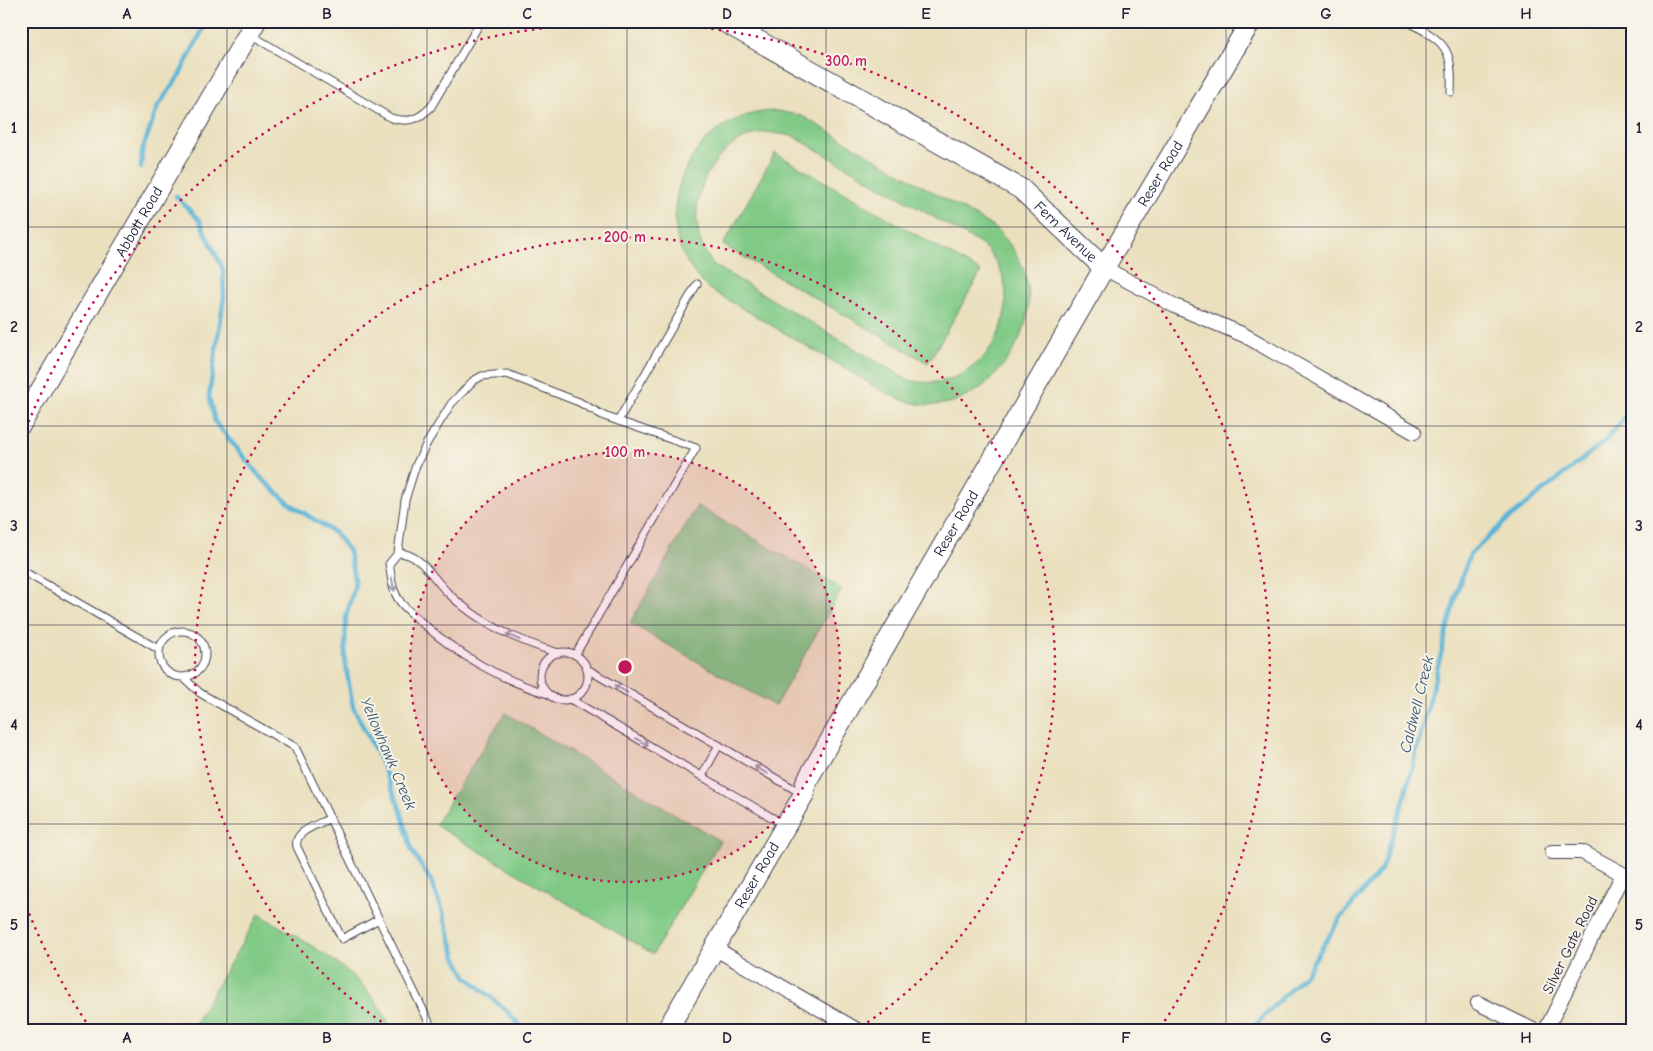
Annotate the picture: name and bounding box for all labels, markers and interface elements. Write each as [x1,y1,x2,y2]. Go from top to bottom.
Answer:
text: A [123,5,132,23]
text: B [322,5,332,23]
text: C [522,5,532,23]
text: D [722,5,732,23]
text: E [921,5,931,23]
text: F [1121,5,1131,23]
text: G [1320,5,1332,23]
text: H [1520,5,1532,23]
text: 300 m [825,52,867,70]
text: 1 [11,119,17,137]
text: 1 [1636,119,1642,137]
street label: Reser Road [1134,137,1187,210]
street label: Abbott Road [111,183,166,260]
street label: Fern Avenue [1031,197,1101,266]
text: 200 m [604,228,646,246]
text: 2 [10,318,18,336]
text: 2 [1635,318,1643,336]
text: 100 m [605,443,645,461]
street label: Reser Road [930,487,982,560]
text: 3 [10,517,18,535]
text: 3 [1635,517,1643,535]
one-way arrow [389,576,398,592]
one-way arrow [506,632,521,641]
water label: Caldwell Creek [1396,654,1438,755]
centre of rings [616,658,634,676]
one-way arrow [614,683,628,693]
water label: Yellowhawk Creek [356,694,420,813]
text: 4 [10,716,18,734]
text: 4 [1635,716,1643,734]
one-way arrow [635,737,649,747]
one-way arrow [755,764,769,774]
street label: Reser Road [731,839,783,911]
street label: Silver Gate Road [1539,893,1601,997]
text: 5 [10,916,18,934]
text: 5 [1635,916,1643,934]
text: A [123,1029,132,1047]
text: B [322,1029,332,1047]
text: C [522,1029,532,1047]
text: D [722,1029,732,1047]
text: E [921,1029,931,1047]
text: F [1121,1029,1131,1047]
text: G [1320,1029,1332,1047]
text: H [1520,1029,1532,1047]

